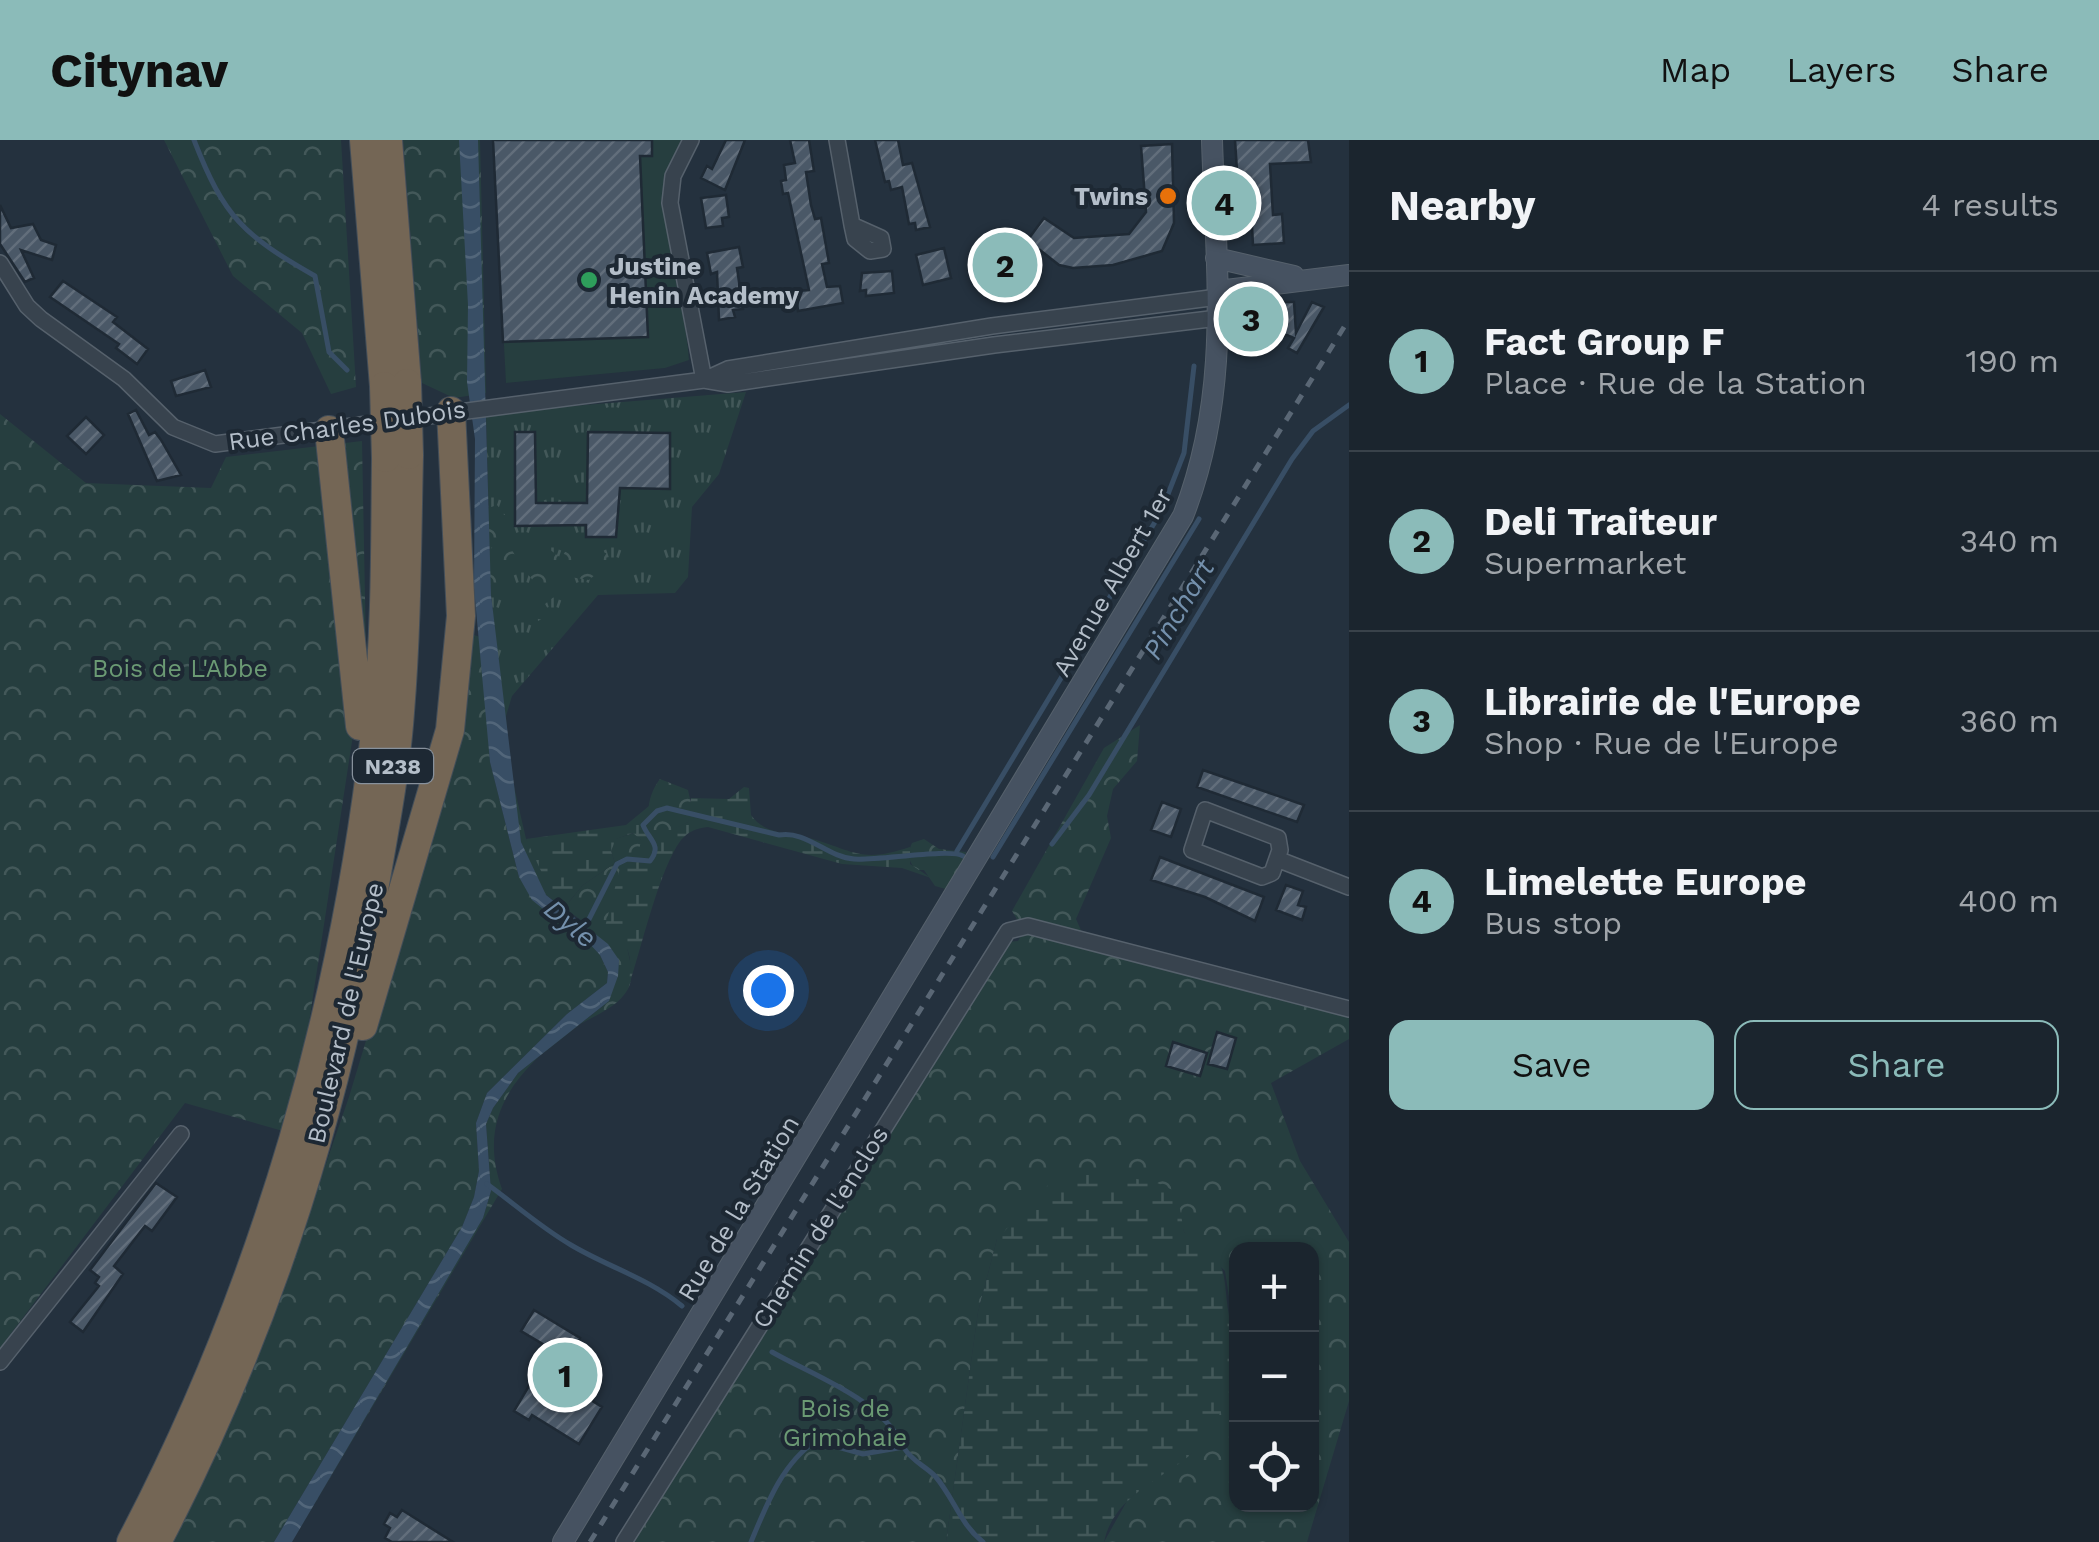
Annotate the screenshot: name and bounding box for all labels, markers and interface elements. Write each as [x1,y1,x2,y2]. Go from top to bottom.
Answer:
text: Citynav [50,42,228,99]
text: Map [1660,49,1731,91]
text: Layers [1786,49,1896,91]
text: Share [1951,49,2049,91]
pin: 4 [1192,166,1256,240]
text: Nearby [1389,181,1536,230]
place label: Twins [1074,182,1148,211]
marker: Twins [1157,185,1179,207]
text: 4 results [1921,186,2059,224]
pin: 2 [972,228,1038,302]
place label: Justine Henin Academy [609,252,800,310]
marker: Justine Henin Academy [578,269,600,291]
pin: 3 [1218,282,1284,356]
text: Fact Group F [1484,320,1724,364]
text: 1 [1415,342,1428,380]
text: 190 m [1965,342,2059,380]
text: Place · Rue de la Station [1484,364,1867,402]
street label: Rue Charles Dubois [226,394,468,457]
street label: Avenue Albert 1er [1047,483,1178,682]
text: Deli Traiteur [1484,500,1717,544]
text: 2 [1412,522,1431,560]
text: 340 m [1959,522,2059,560]
text: Supermarket [1484,544,1686,582]
water label: Pinchart [1136,552,1222,665]
park label: Bois de L'Abbe [92,654,268,683]
text: Librairie de l'Europe [1484,680,1861,724]
text: 3 [1412,702,1431,740]
text: 360 m [1960,702,2059,740]
text: Shop · Rue de l'Europe [1484,724,1839,762]
road number: N238 [353,749,433,783]
text: Limelette Europe [1484,860,1807,904]
street label: Boulevard de l'Europe [301,880,390,1146]
text: 4 [1411,882,1432,920]
text: 400 m [1958,882,2059,920]
water label: Dyle [538,892,603,955]
text: Bus stop [1484,904,1622,942]
your location [743,965,794,1016]
button: Save [1389,1020,1714,1110]
button: Share [1734,1020,2059,1110]
street label: Rue de la Station [672,1110,805,1306]
street label: Chemin de l'enclos [747,1121,894,1333]
map controls [1229,1242,1319,1512]
button: + [1229,1242,1319,1332]
button: − [1229,1332,1319,1422]
pin: 1 [532,1338,598,1412]
park label: Bois de Grimohaie [783,1394,907,1452]
button: locate [1229,1422,1319,1512]

